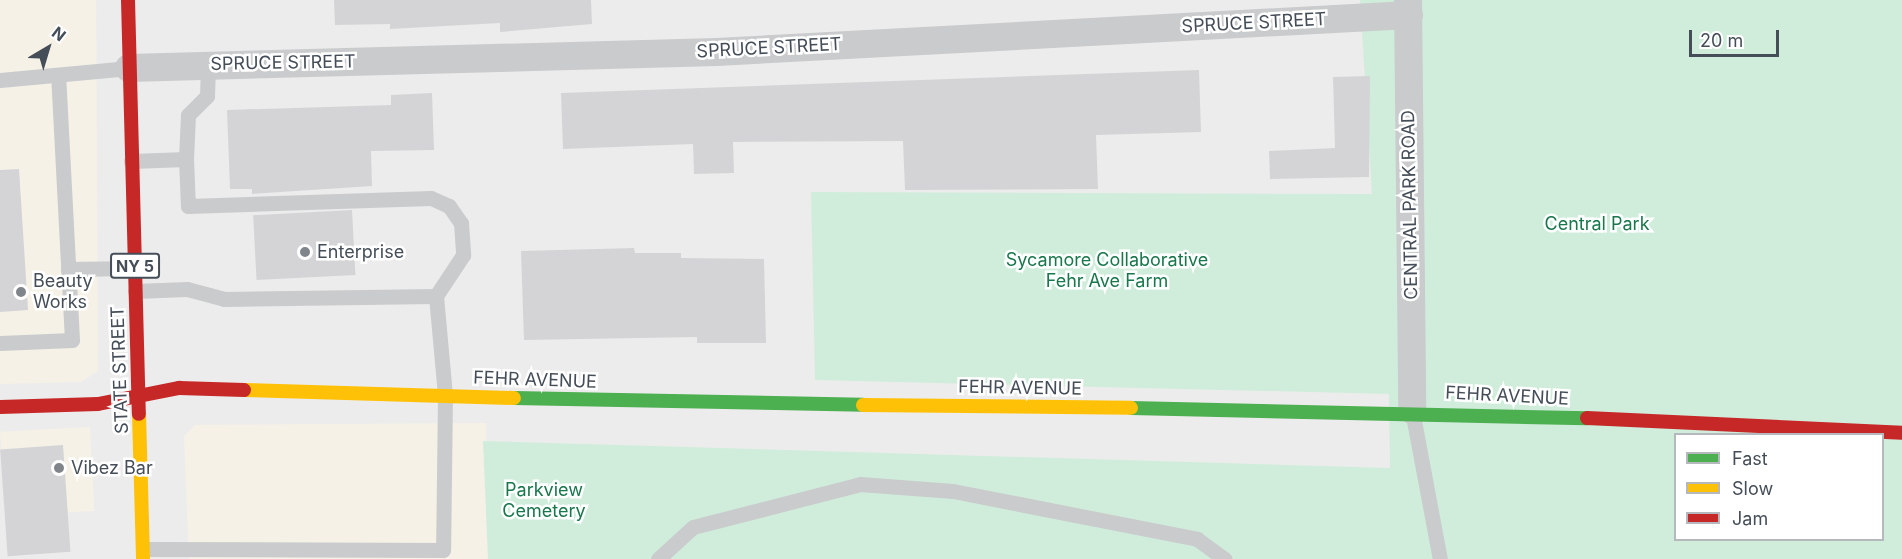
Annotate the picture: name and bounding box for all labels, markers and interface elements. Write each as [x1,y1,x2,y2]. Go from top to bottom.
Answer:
street label: SPRUCE STREET [1181,8,1327,38]
north arrow [18,18,78,78]
scale bar [1692,18,1782,56]
text: N [48,22,70,45]
text: 20 m [1700,30,1743,51]
street label: SPRUCE STREET [696,33,842,63]
street label: SPRUCE STREET [210,51,356,75]
street label: CENTRAL PARK ROAD [1398,110,1422,300]
park label: Central Park [1544,213,1650,235]
place label: Enterprise [317,241,404,263]
marker: Enterprise [298,245,312,259]
park label: Sycamore Collaborative Fehr Ave Farm [1006,250,1208,292]
road number: NY 5 [110,253,160,279]
place label: Beauty Works [33,271,93,314]
marker: Beauty Works [14,285,28,299]
street label: STATE STREET [107,306,133,434]
street label: FEHR AVENUE [473,367,597,393]
street label: FEHR AVENUE [958,376,1082,400]
street label: FEHR AVENUE [1445,382,1569,410]
legend [1674,433,1884,541]
text: Fast [1732,448,1768,469]
place label: Vibez Bar [71,457,153,479]
marker: Vibez Bar [52,461,66,475]
text: Slow [1732,478,1773,499]
park label: Parkview Cemetery [502,480,586,522]
text: Jam [1732,508,1768,529]

